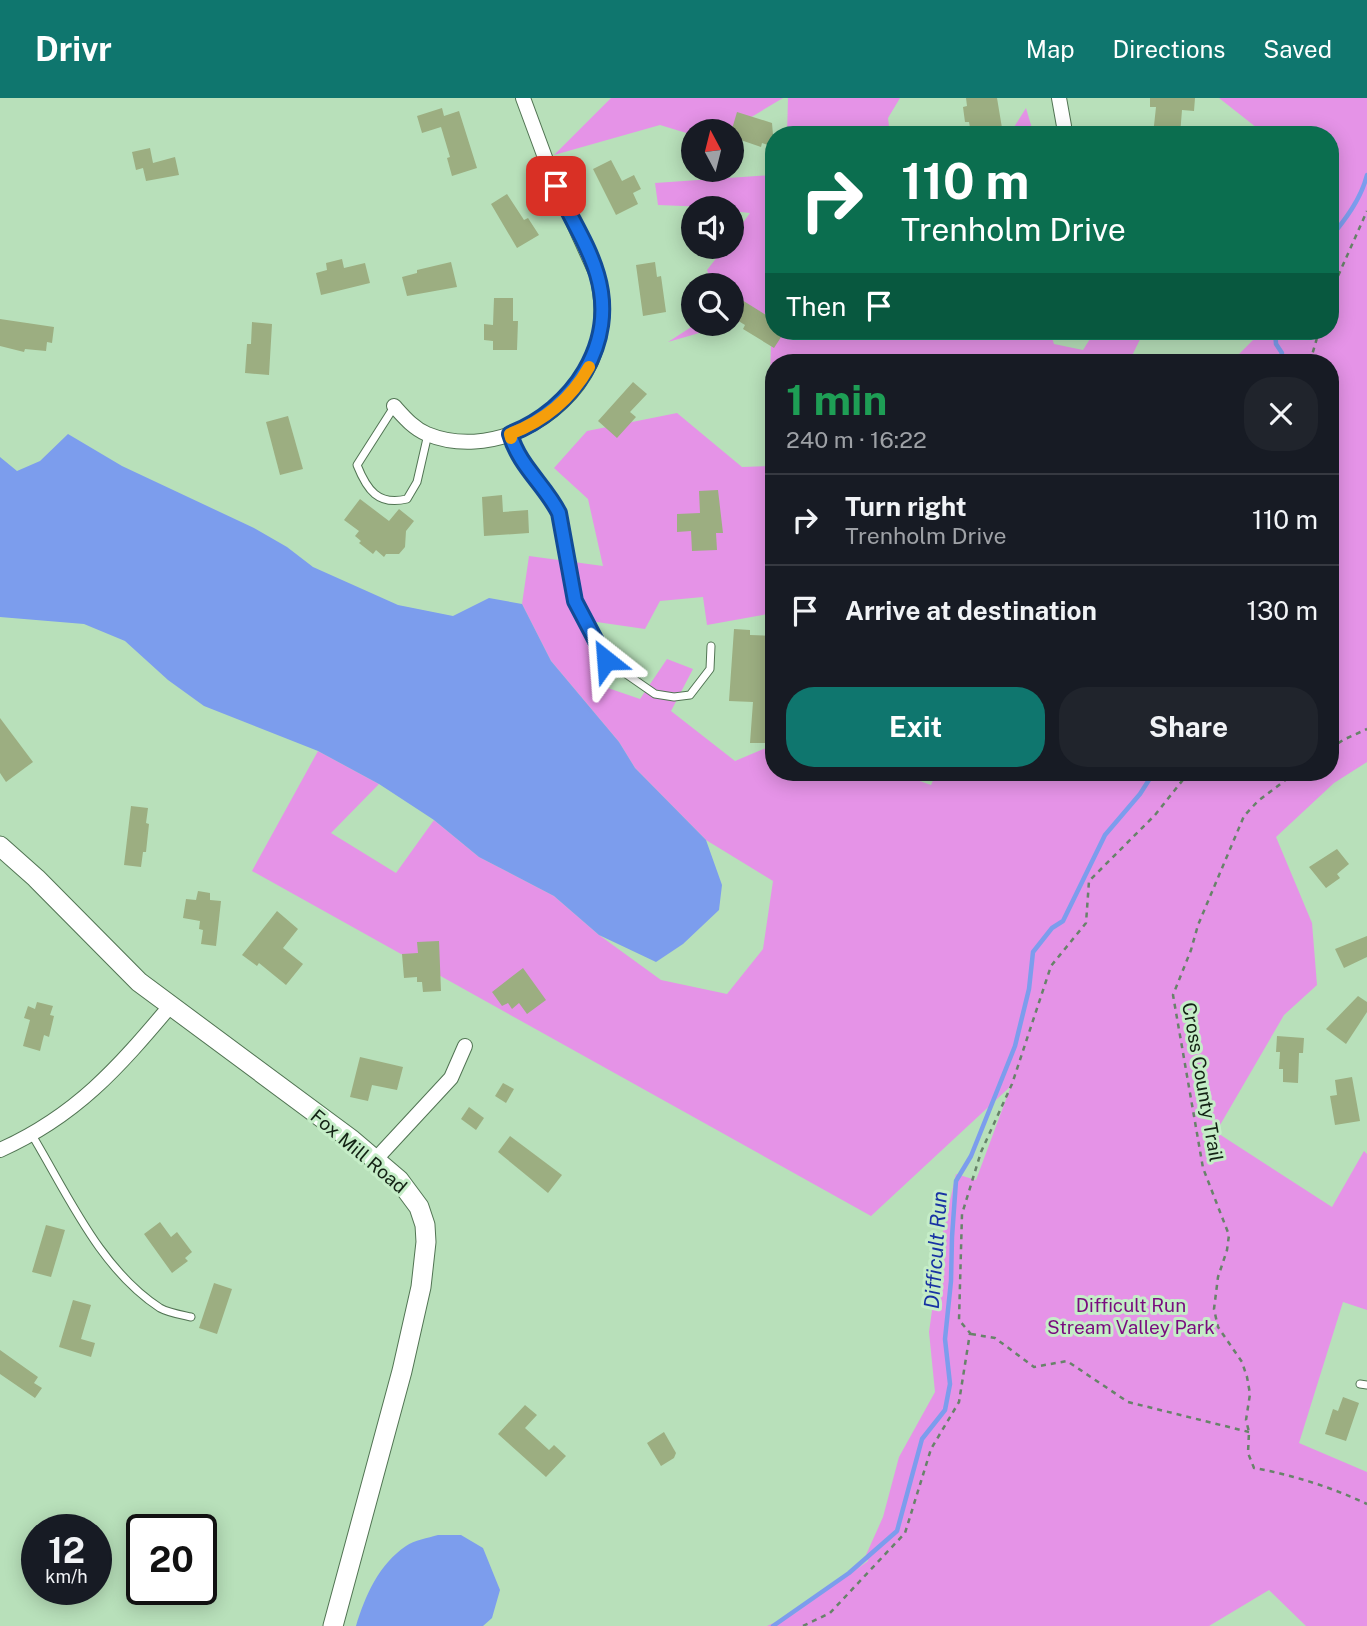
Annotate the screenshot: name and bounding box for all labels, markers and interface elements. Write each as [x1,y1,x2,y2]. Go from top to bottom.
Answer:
text: Drivr [35,30,112,68]
text: Map [1026,35,1075,63]
text: Directions [1113,35,1225,63]
text: Saved [1263,35,1332,63]
north arrow [681,119,744,182]
map controls [681,119,744,336]
text: 110 m [901,152,1029,210]
icon: right [786,154,877,245]
pin [526,156,586,216]
icon: arrive [537,167,575,205]
button: sound [681,196,744,259]
text: Trenholm Drive [901,211,1126,248]
button: search [681,273,744,336]
icon: arrive [860,287,898,325]
text: Then [786,291,846,322]
text: 1 min [786,375,887,424]
button: close [1244,377,1318,451]
text: 240 m · 16:22 [786,426,927,453]
text: Turn right [845,491,967,522]
icon: right [786,501,824,539]
text: 110 m [1252,504,1318,535]
text: Trenholm Drive [845,522,1007,549]
icon: arrive [786,592,824,630]
text: Arrive at destination [845,595,1097,626]
text: 130 m [1246,595,1318,626]
position arrow [569,623,643,697]
button: Exit [786,687,1045,767]
button: Share [1059,687,1318,767]
street label: Cross County Trail [1178,1001,1228,1163]
street label: Fox Mill Road [306,1104,412,1198]
water label: Difficult Run [919,1190,952,1310]
park label: Difficult Run Stream Valley Park [1047,1294,1215,1338]
speed limit sign: 20 [126,1514,217,1605]
text: 12 [48,1530,85,1571]
text: km/h [45,1566,88,1587]

